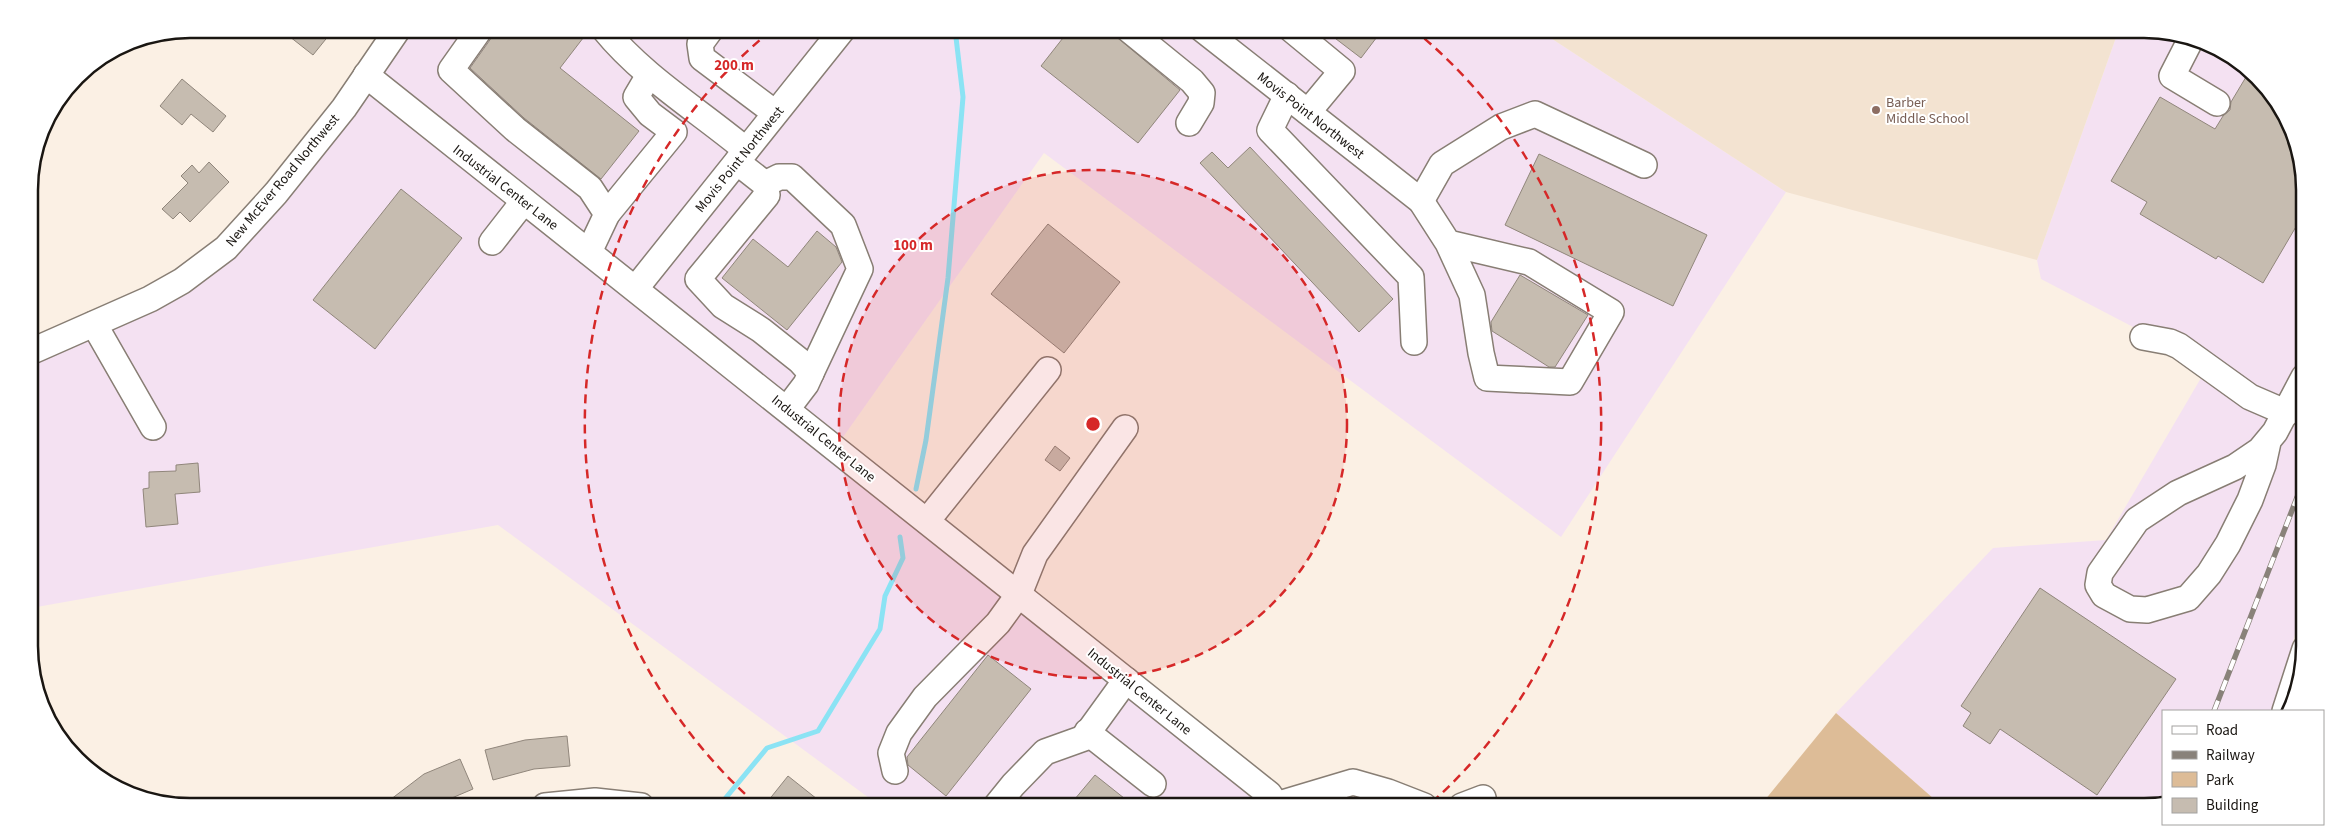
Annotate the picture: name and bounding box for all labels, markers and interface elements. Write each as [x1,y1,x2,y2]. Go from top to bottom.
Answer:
text: 200 m [714,55,754,76]
street label: Movis Point Northwest [1252,67,1368,164]
place label: Barber Middle School [1886,93,1969,129]
street label: Movis Point Northwest [691,102,789,217]
marker: Barber Middle School [1870,104,1882,116]
street label: New McEver Road Northwest [221,110,345,251]
street label: Industrial Center Lane [448,140,562,235]
text: 100 m [893,235,933,256]
street label: Industrial Center Lane [767,390,880,487]
centre of rings [1084,415,1102,433]
street label: Industrial Center Lane [1083,643,1196,740]
legend [2162,710,2324,825]
text: Road [2206,720,2238,741]
text: Railway [2206,745,2255,766]
text: Park [2206,770,2235,791]
text: Building [2206,795,2259,816]

